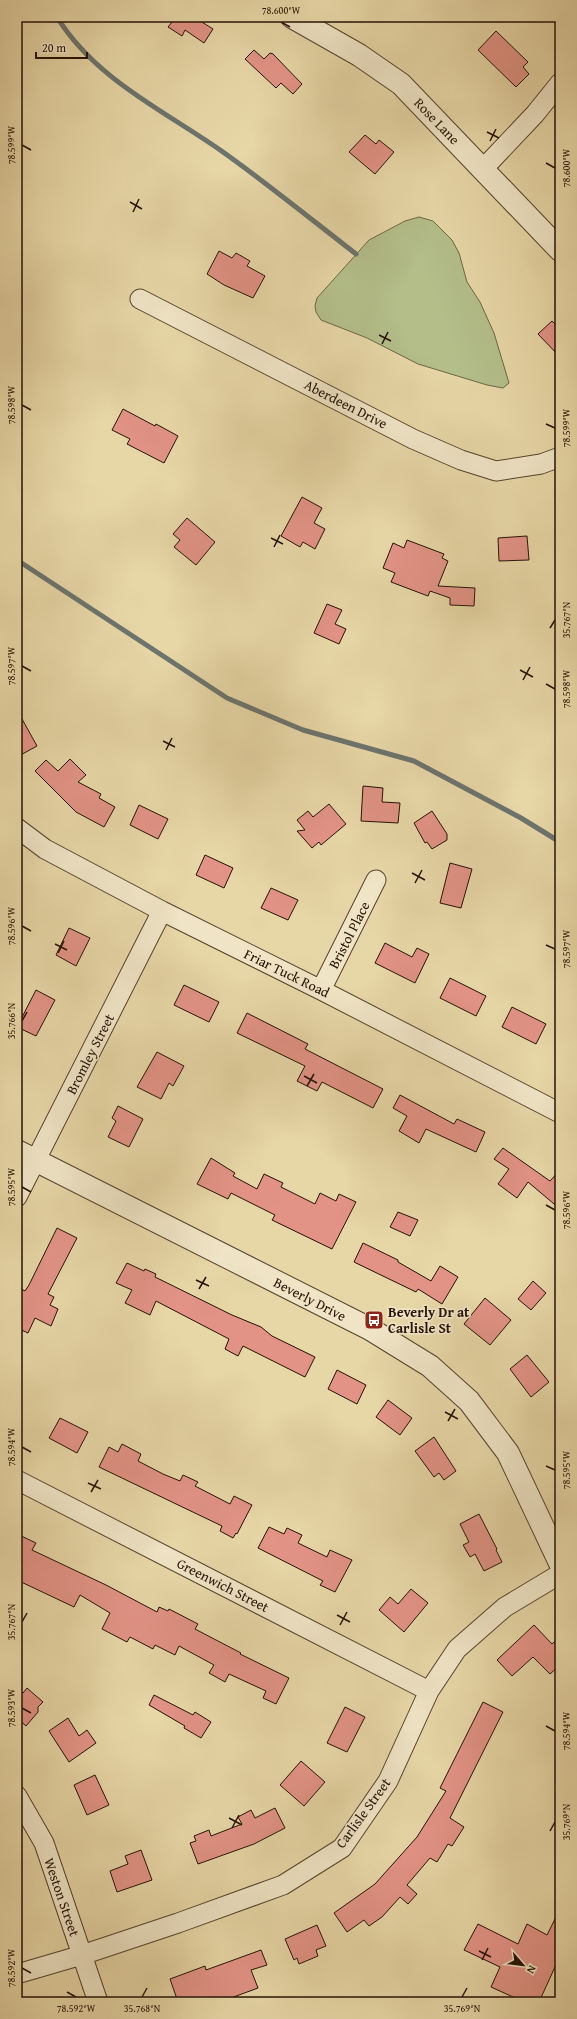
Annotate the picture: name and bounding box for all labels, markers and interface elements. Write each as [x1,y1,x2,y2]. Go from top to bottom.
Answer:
text: 78.600°W [262,3,301,18]
scale bar [36,34,87,60]
text: 20 m [42,39,66,56]
street label: Rose Lane [410,93,465,149]
text: 78.599°W [4,125,19,164]
text: 78.600°W [559,148,574,187]
street label: Aberdeen Drive [301,374,391,434]
text: 78.598°W [4,385,19,424]
text: 78.599°W [559,408,574,447]
text: 35.767°N [559,601,574,638]
text: 78.597°W [4,646,19,685]
text: 78.598°W [559,669,574,708]
street label: Bristol Place [323,897,375,972]
text: 78.596°W [4,906,19,945]
text: 78.597°W [559,929,574,968]
street label: Friar Tuck Road [241,944,334,1003]
text: 35.766°N [4,1002,19,1039]
street label: Bromley Street [61,1010,119,1098]
text: 78.595°W [4,1167,19,1206]
text: 78.596°W [559,1190,574,1229]
street label: Beverly Drive [270,1272,350,1326]
place label: Beverly Dr at Carlisle St [388,1302,470,1338]
bus stop icon: Beverly Dr at Carlisle St [363,1309,385,1331]
text: 78.594°W [4,1427,19,1466]
text: 78.595°W [559,1450,574,1489]
street label: Greenwich Street [173,1553,273,1617]
text: 35.767°N [4,1603,19,1640]
text: 78.593°W [4,1688,19,1727]
text: 78.594°W [559,1711,574,1750]
street label: Carlisle Street [331,1774,395,1852]
text: 35.769°N [559,1803,574,1840]
street label: Weston Street [39,1855,85,1939]
north arrow [503,1945,543,1985]
text: 78.592°W [4,1948,19,1987]
text: N [523,1963,541,1977]
text: 78.592°W [57,2001,96,2016]
text: 35.768°N [124,2001,161,2016]
text: 35.769°N [444,2001,481,2016]

